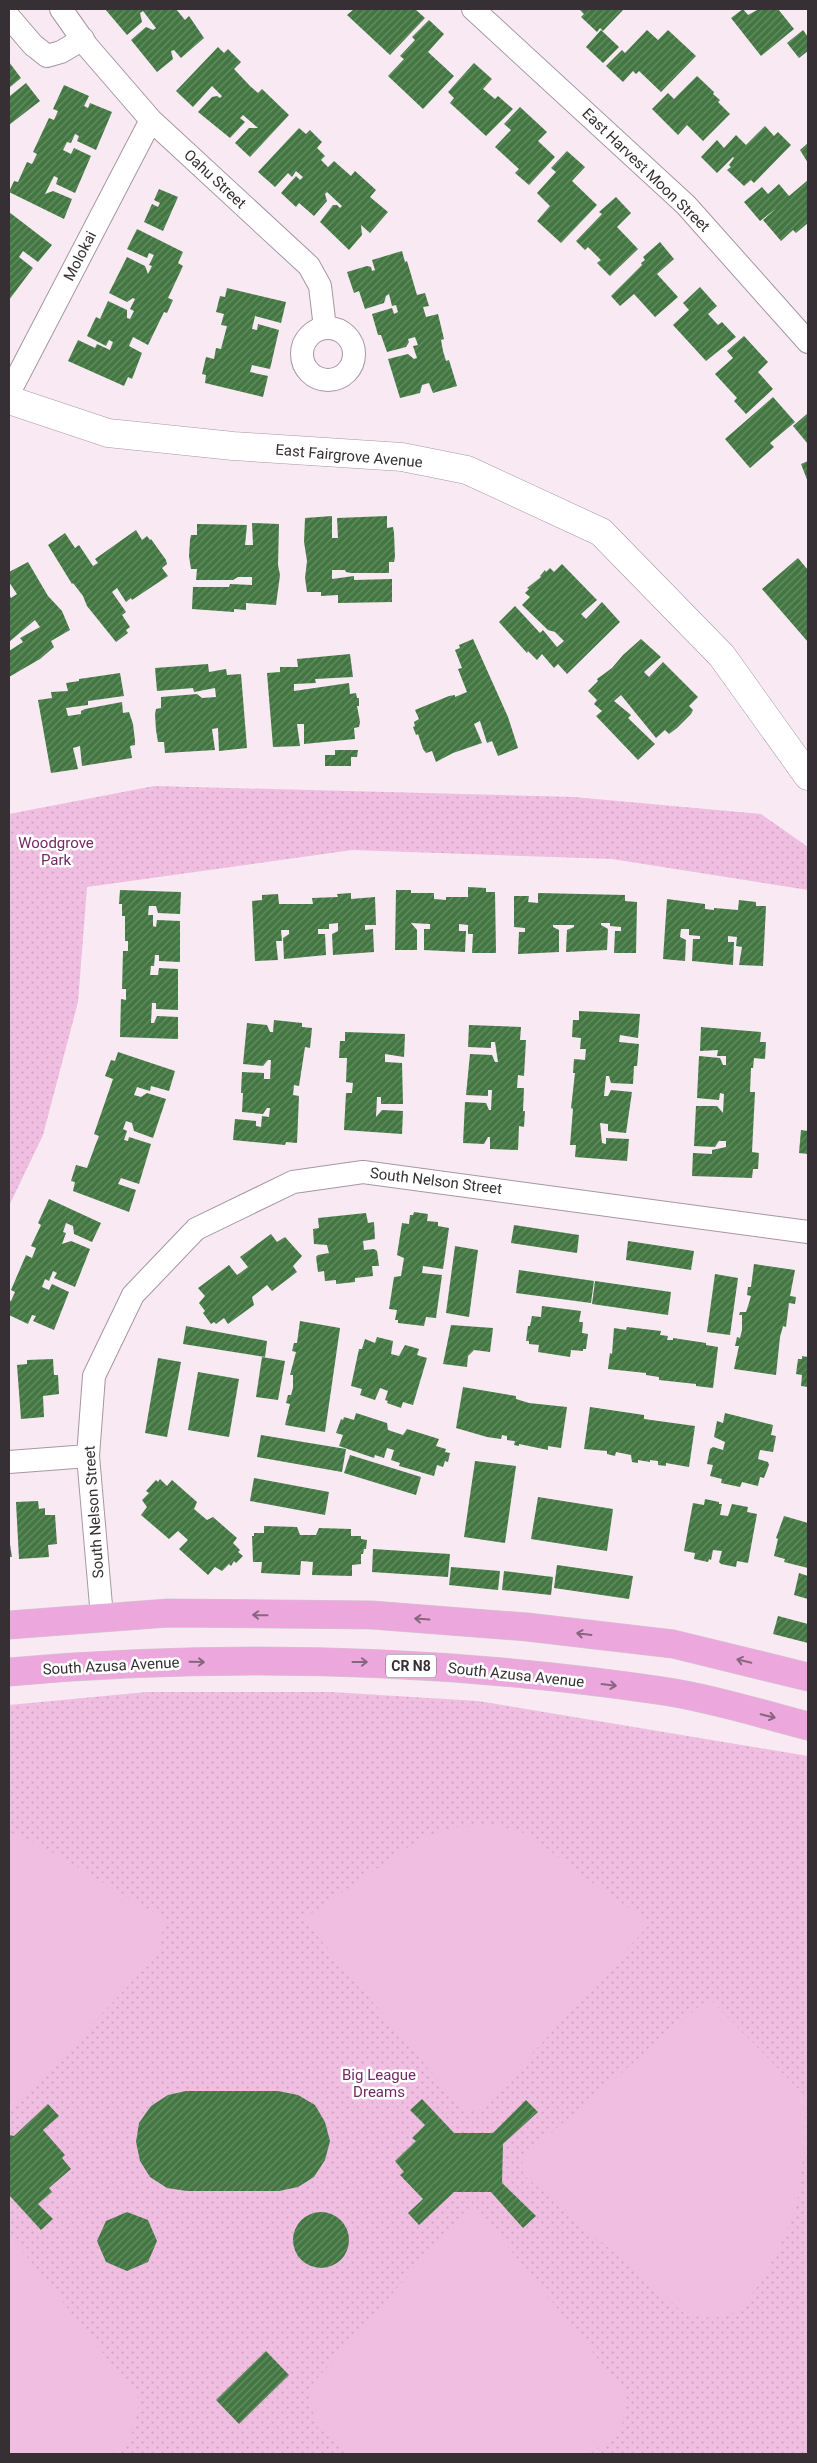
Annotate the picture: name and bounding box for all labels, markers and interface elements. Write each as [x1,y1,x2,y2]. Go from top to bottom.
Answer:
street label: East Harvest Moon Street [578,104,714,236]
street label: Oahu Street [180,146,250,212]
street label: Molokai [60,228,100,284]
street label: East Fairgrove Avenue [275,441,423,471]
park label: Woodgrove Park [18,834,94,869]
street label: South Nelson Street [369,1164,503,1198]
street label: South Nelson Street [80,1445,108,1579]
one-way arrow [252,1610,268,1620]
one-way arrow [415,1614,431,1623]
one-way arrow [576,1629,592,1639]
street label: South Azusa Avenue [42,1653,180,1679]
road number: CR N8 [386,1654,436,1678]
one-way arrow [736,1656,752,1665]
one-way arrow [189,1657,205,1666]
one-way arrow [351,1657,367,1667]
street label: South Azusa Avenue [447,1659,585,1691]
one-way arrow [600,1680,616,1690]
one-way arrow [759,1712,775,1721]
park label: Big League Dreams [342,2066,416,2101]

